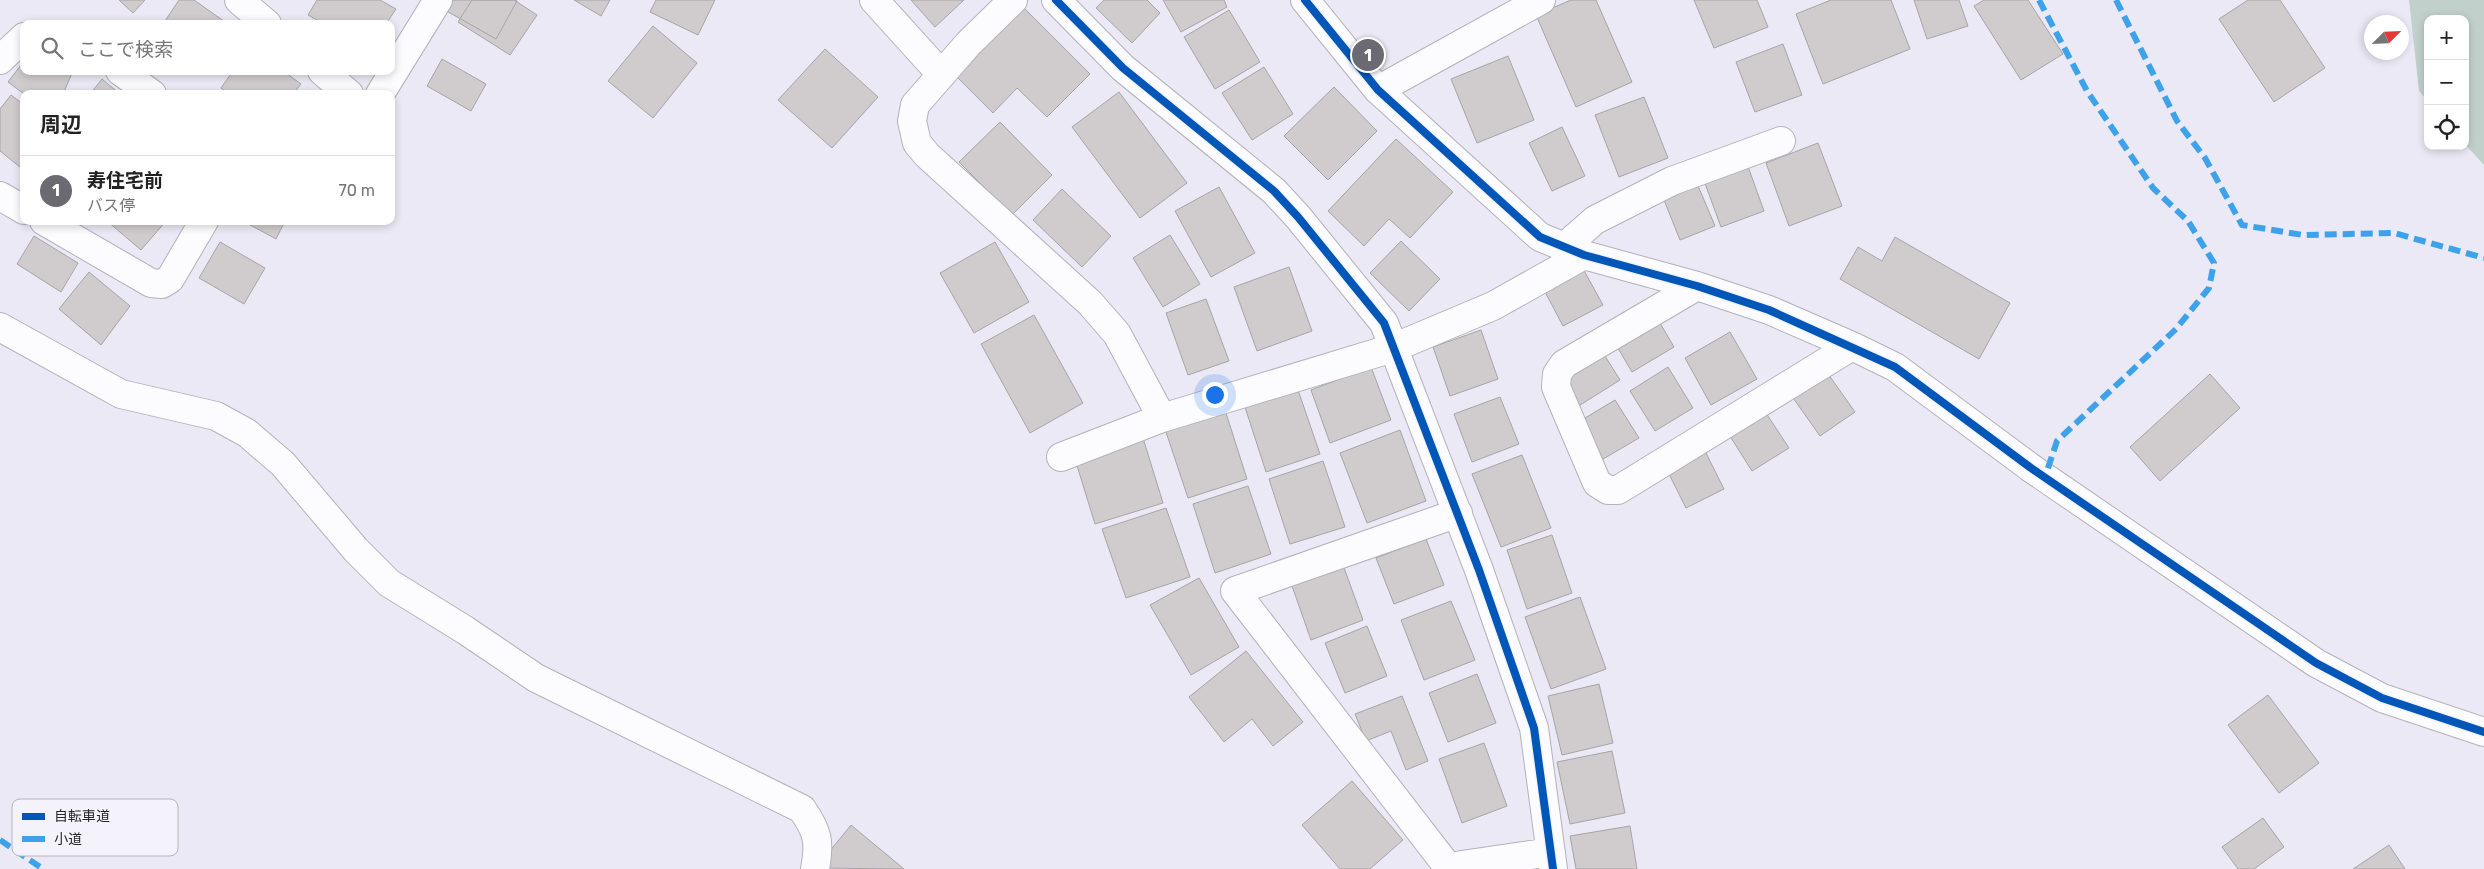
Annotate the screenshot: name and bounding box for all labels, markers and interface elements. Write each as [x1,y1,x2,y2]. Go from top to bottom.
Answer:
north arrow [2364,15,2409,60]
map controls [2424,15,2469,150]
button: + [2424,15,2469,60]
search box [20,20,395,75]
icon: search [38,34,66,62]
pin: 1 [1352,36,1384,74]
text: ここで検索 [78,38,173,61]
button: − [2424,60,2469,105]
button: locate [2424,105,2469,150]
text: 周辺 [40,112,82,137]
text: 寿住宅前 [87,169,163,192]
text: 1 [52,181,60,200]
text: 70 m [338,181,375,200]
text: バス停 [87,196,135,215]
your location [1202,382,1228,408]
legend [12,799,178,856]
text: 自転車道 [54,808,110,825]
text: 小道 [54,831,82,848]

